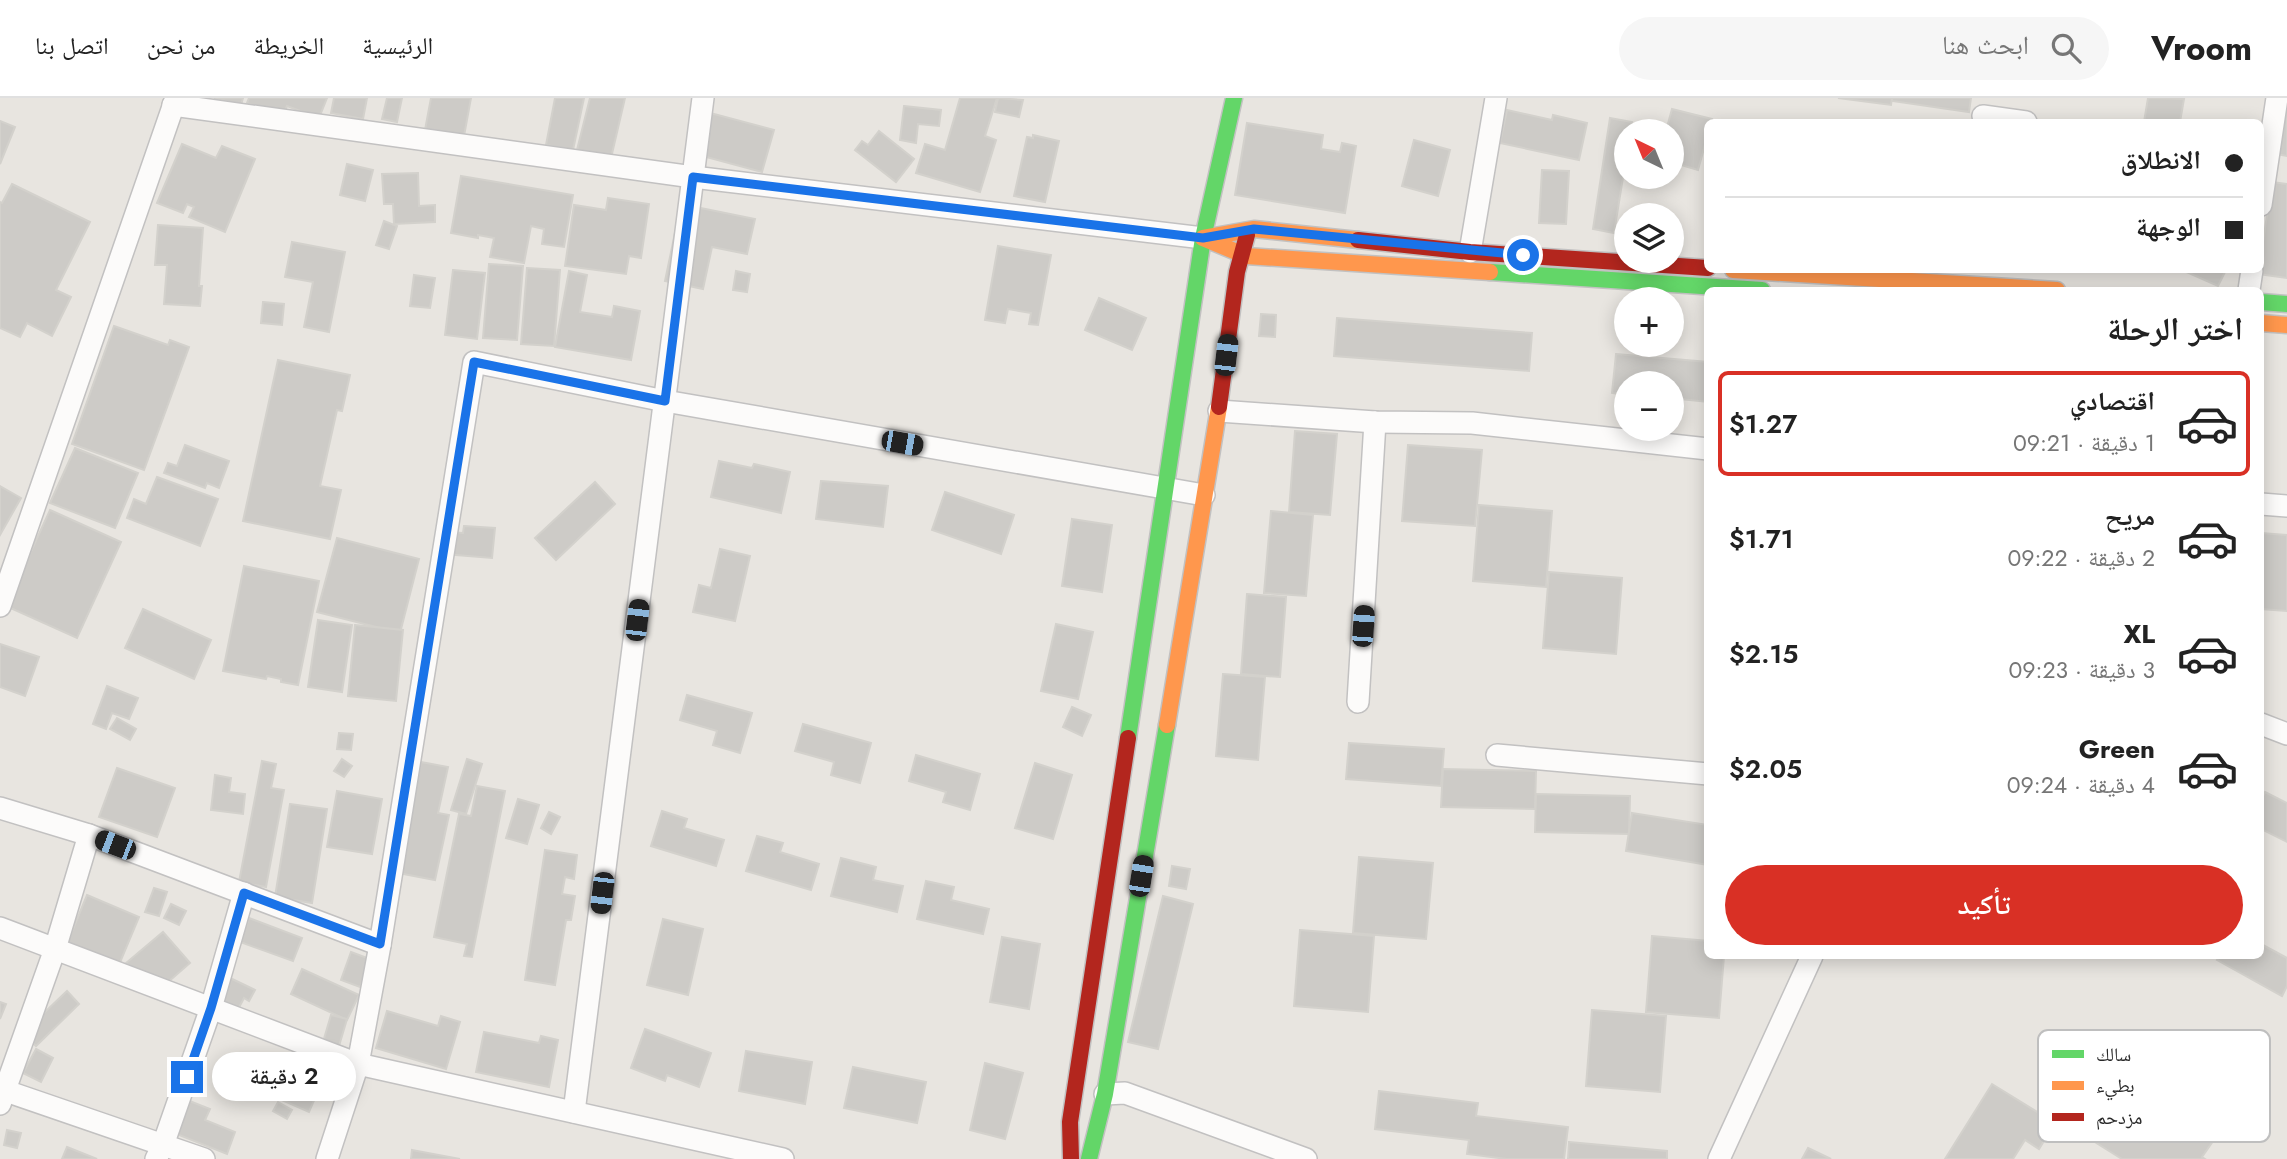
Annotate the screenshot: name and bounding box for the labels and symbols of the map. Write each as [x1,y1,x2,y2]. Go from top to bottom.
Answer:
north arrow [1614,119,1684,189]
route start [1507,239,1539,271]
car [1214,333,1239,377]
car [880,429,925,457]
car [625,598,650,642]
car [1352,604,1375,648]
car [92,828,139,862]
car [1128,854,1155,898]
car [590,871,615,915]
legend [2038,1030,2270,1142]
text: سالك [2096,1041,2131,1068]
callout: 2 دقيقة [212,1052,355,1102]
route end [171,1061,203,1093]
text: بطيء [2096,1072,2135,1101]
text: مزدحم [2096,1104,2142,1131]

